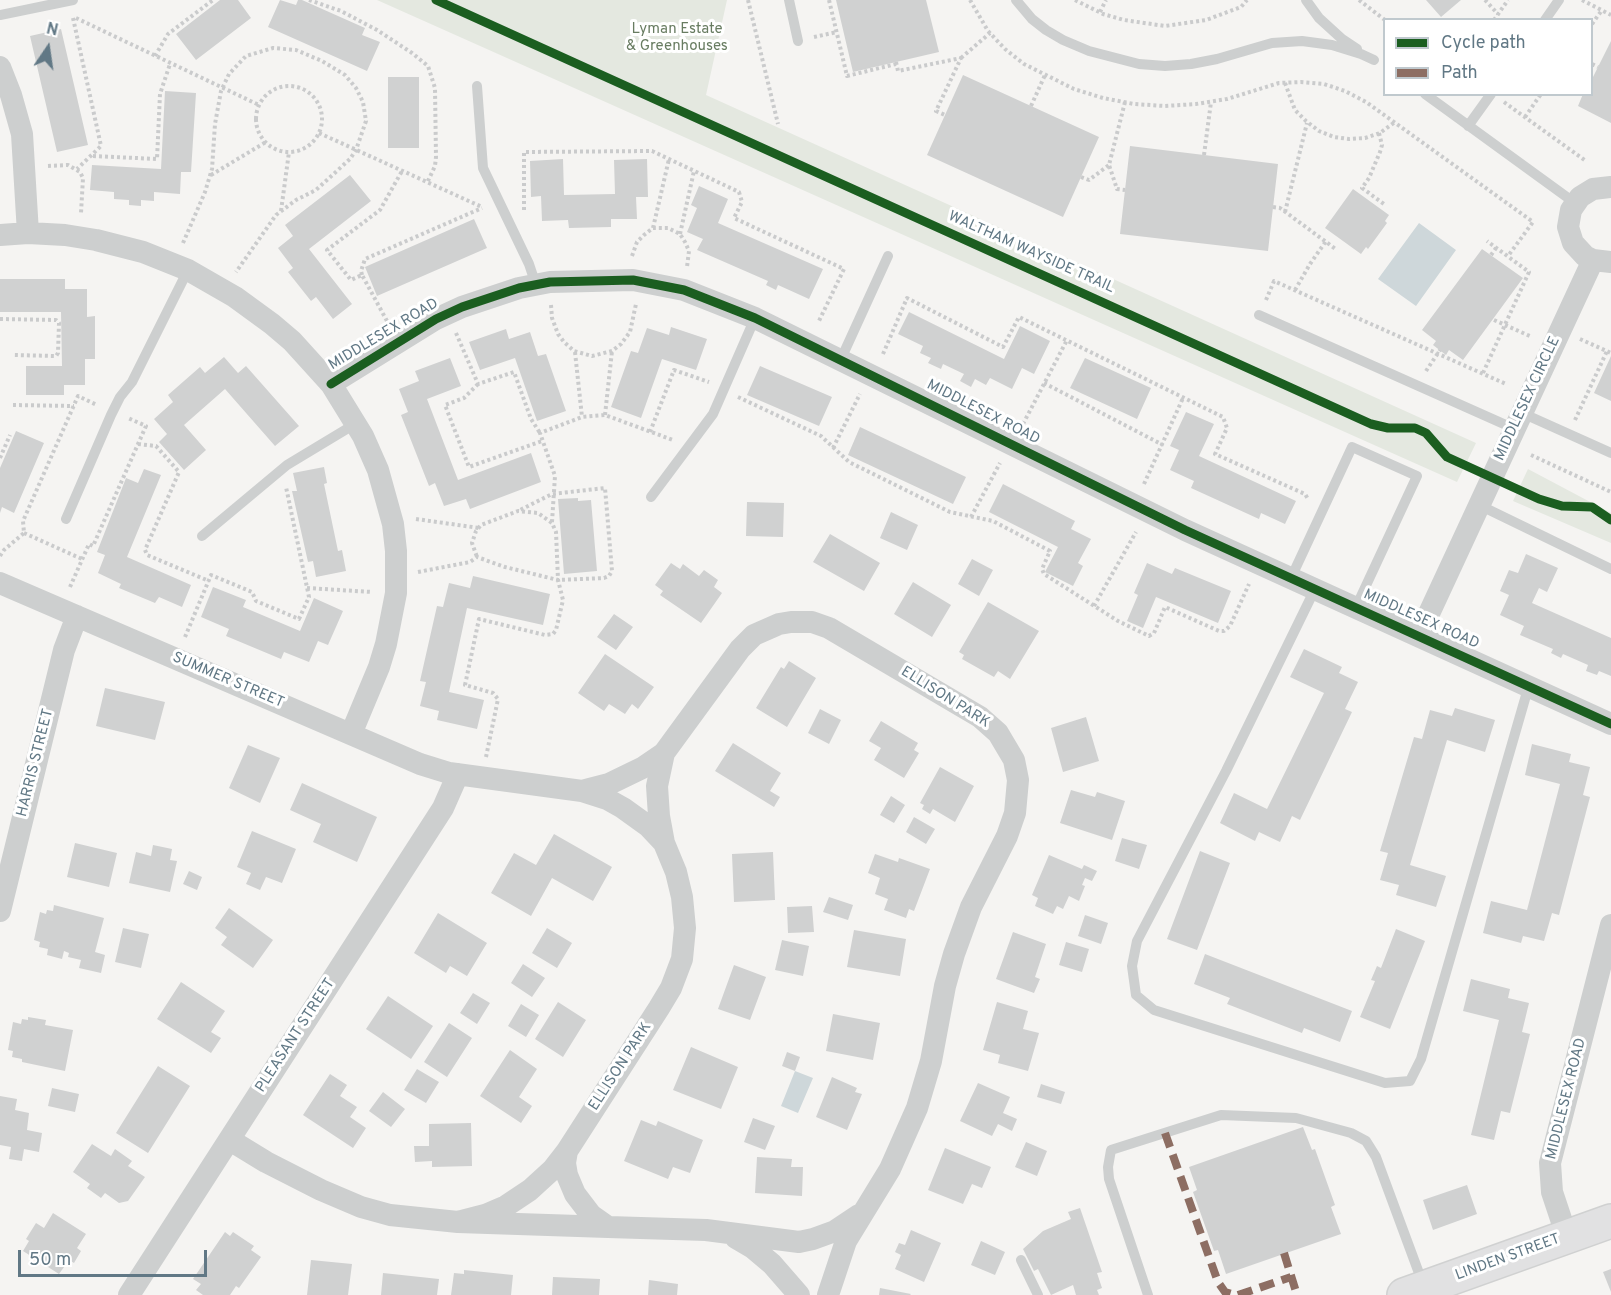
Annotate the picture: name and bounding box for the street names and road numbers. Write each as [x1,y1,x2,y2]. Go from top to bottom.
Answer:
street label: WALTHAM WAYSIDE TRAIL [945,208,1117,298]
street label: MIDDLESEX ROAD [326,295,442,375]
street label: MIDDLESEX CIRCLE [1491,334,1565,464]
street label: MIDDLESEX ROAD [923,377,1043,449]
street label: MIDDLESEX ROAD [1360,586,1482,654]
street label: SUMMER STREET [169,649,287,713]
street label: ELLISON PARK [897,663,993,733]
street label: HARRIS STREET [14,707,58,819]
street label: PLEASANT STREET [253,976,339,1096]
street label: ELLISON PARK [586,1020,656,1114]
street label: MIDDLESEX ROAD [1543,1036,1591,1162]
street label: LINDEN STREET [1453,1231,1563,1285]

